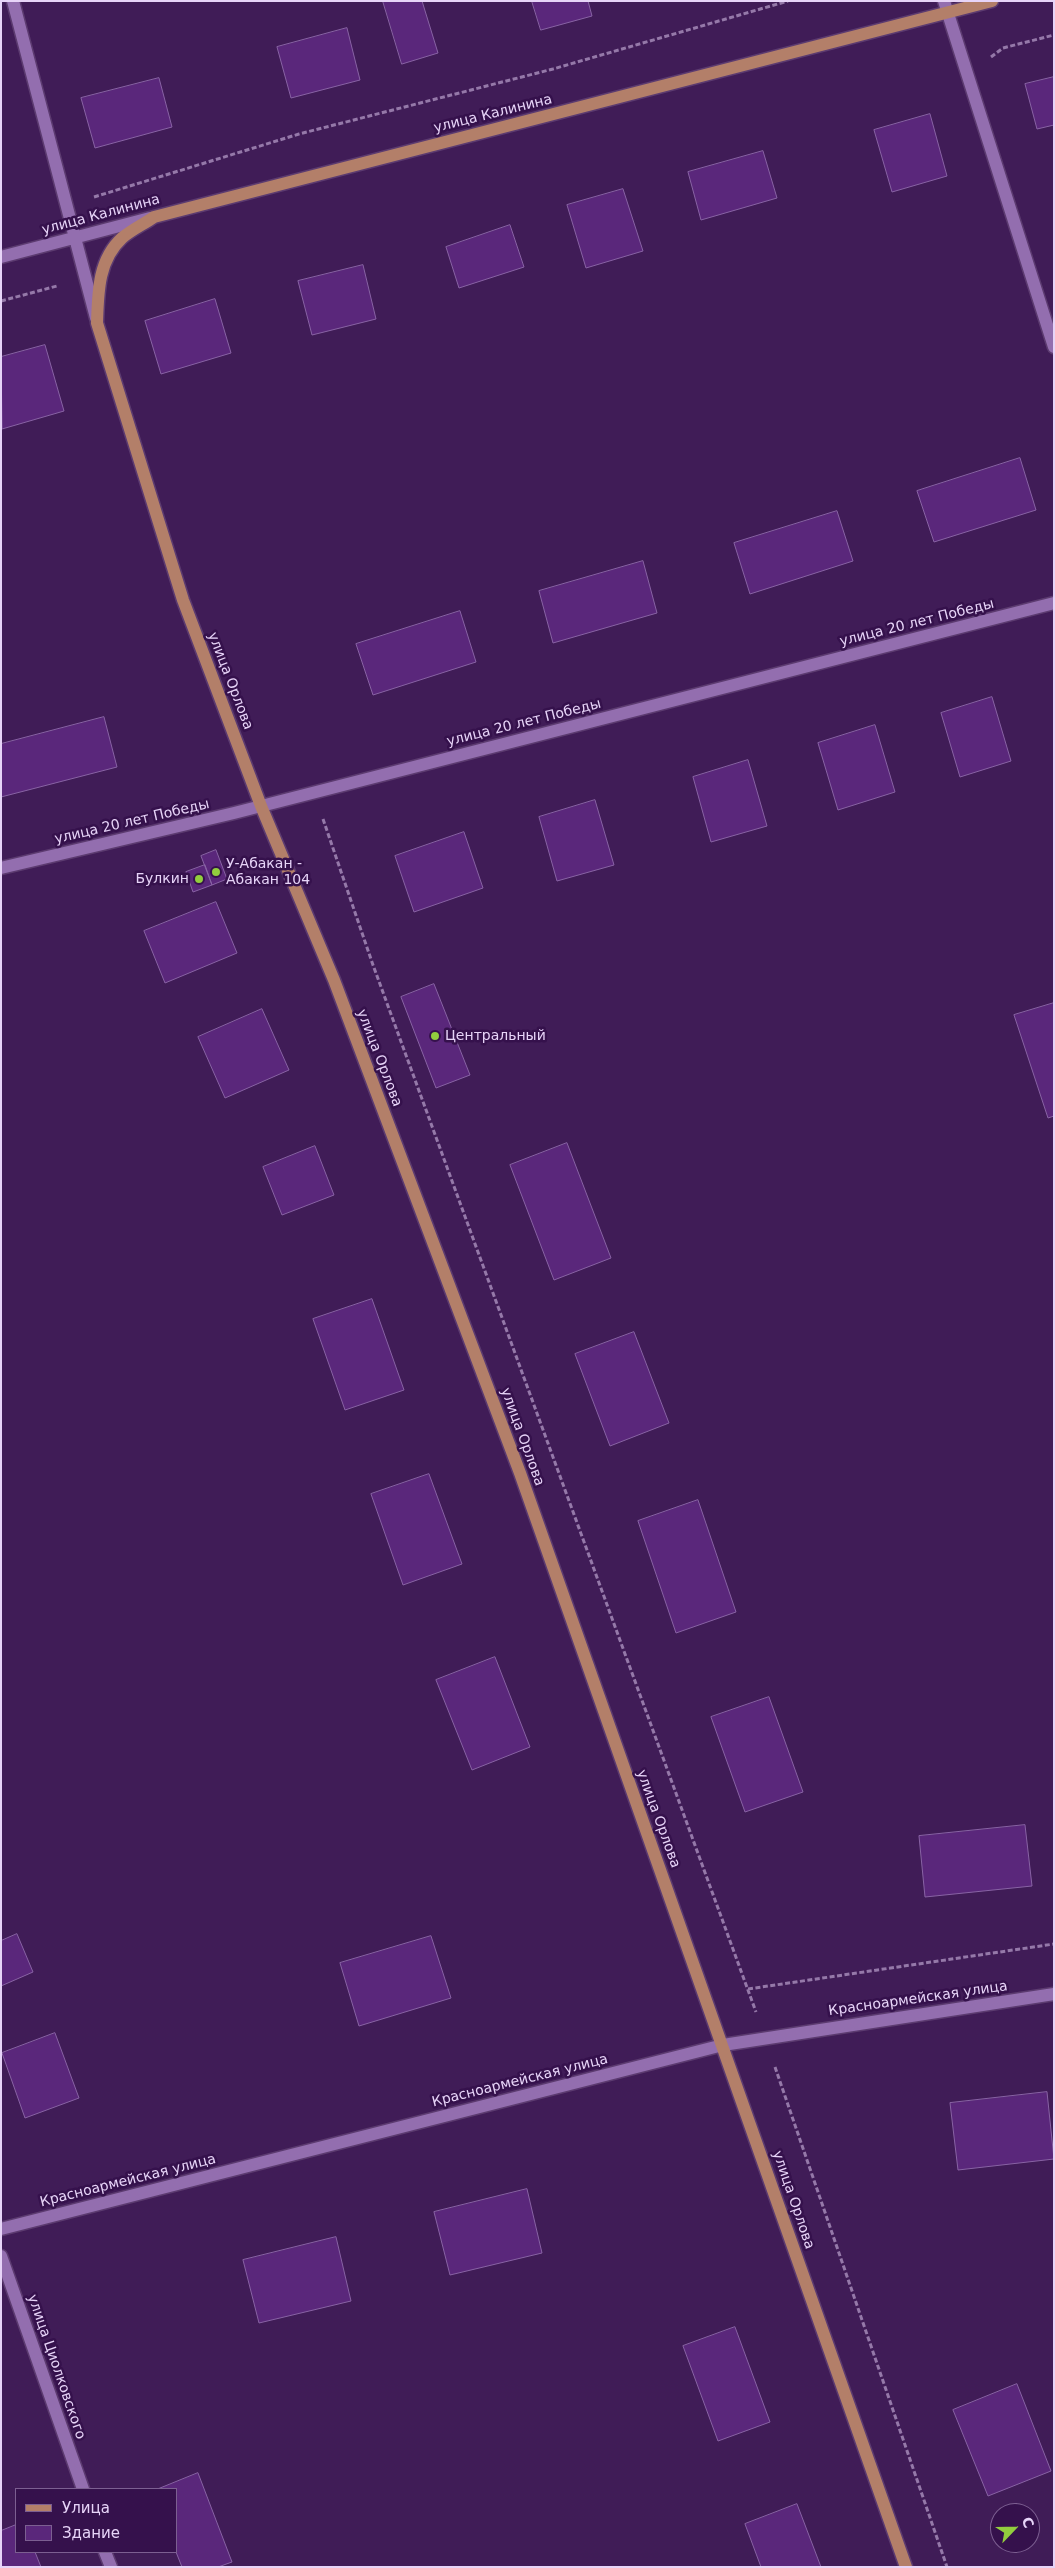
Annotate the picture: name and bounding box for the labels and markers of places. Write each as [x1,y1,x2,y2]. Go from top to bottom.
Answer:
place label: У-Абакан - Абакан 104 [226,856,310,889]
marker: У-Абакан - Абакан 104 [210,866,222,878]
place label: Булкин [135,871,189,887]
marker: Булкин [193,873,205,885]
place label: Центральный [445,1028,546,1044]
marker: Центральный [429,1030,441,1042]

